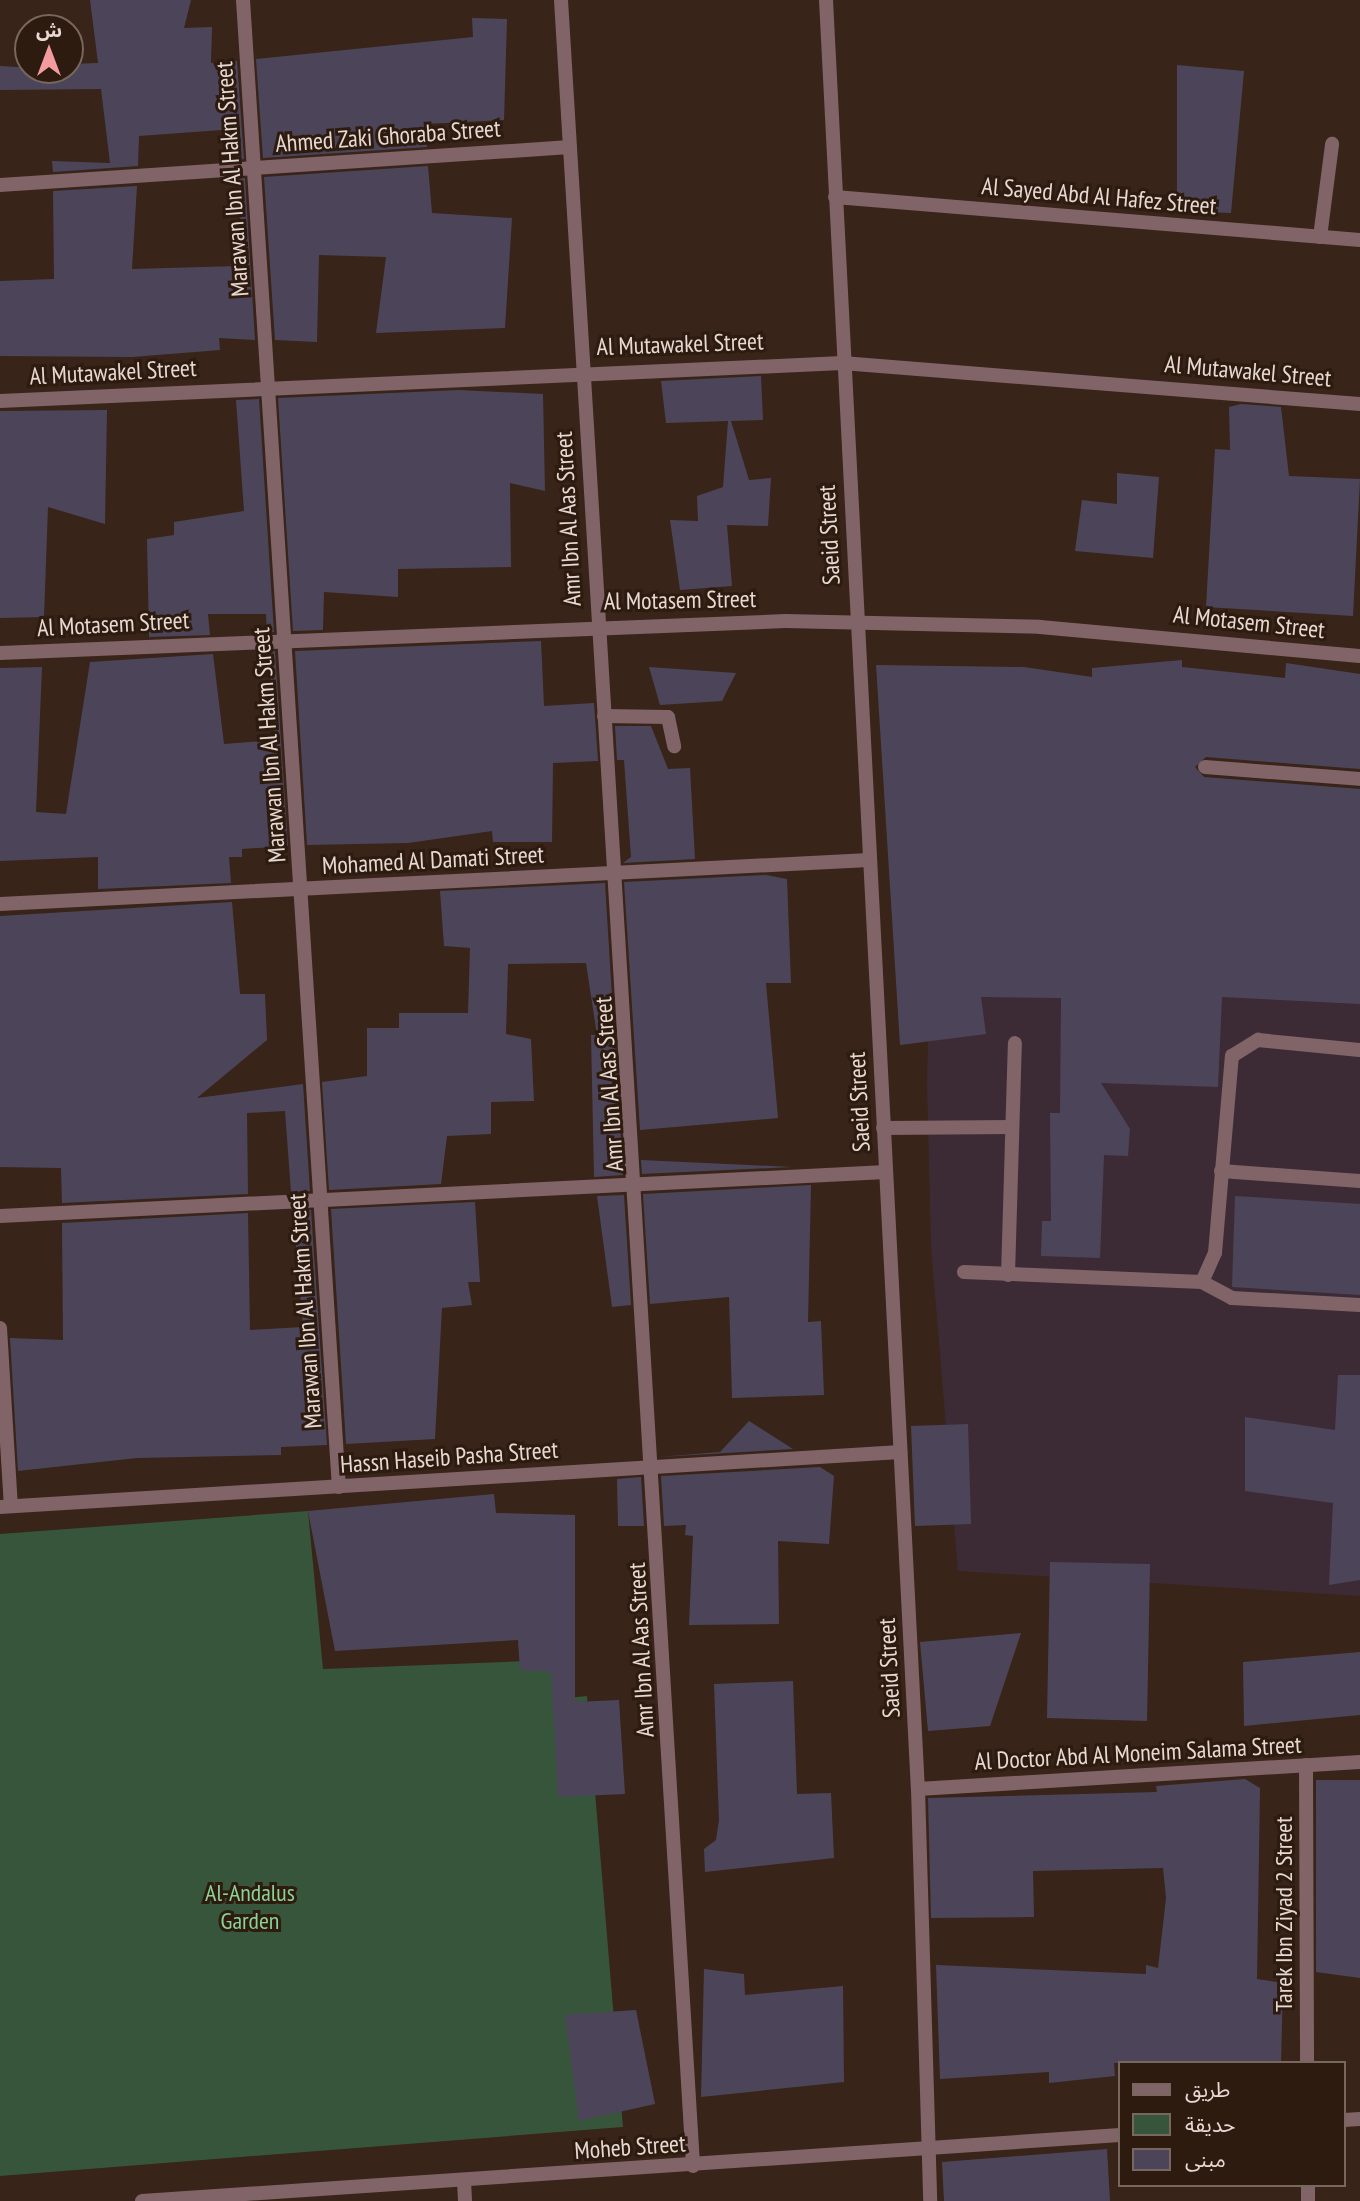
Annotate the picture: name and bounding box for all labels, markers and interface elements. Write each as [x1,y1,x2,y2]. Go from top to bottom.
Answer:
north arrow [14,14,84,84]
text: ش [36,18,62,42]
street label: Marawan Ibn Al Hakm Street [209,60,255,298]
street label: Ahmed Zaki Ghoraba Street [274,114,502,158]
street label: Al Sayed Abd Al Hafez Street [980,171,1218,221]
street label: Al Mutawakel Street [596,327,764,361]
street label: Al Mutawakel Street [1164,349,1332,393]
street label: Al Mutawakel Street [29,353,197,391]
street label: Amr Ibn Al Aas Street [549,430,587,608]
street label: Saeid Street [812,484,846,586]
street label: Al Motasem Street [604,584,756,616]
street label: Al Motasem Street [1172,600,1326,644]
street label: Al Motasem Street [36,606,190,642]
street label: Marawan Ibn Al Hakm Street [246,626,292,864]
street label: Mohamed Al Damati Street [321,840,545,880]
street label: Amr Ibn Al Aas Street [588,995,630,1173]
street label: Saeid Street [842,1051,876,1153]
street label: Marawan Ibn Al Hakm Street [282,1192,328,1430]
street label: Hassn Haseib Pasha Street [339,1435,559,1479]
street label: Amr Ibn Al Aas Street [622,1561,660,1739]
street label: Saeid Street [872,1617,906,1719]
street label: Al Doctor Abd Al Moneim Salama Street [973,1730,1303,1776]
street label: Tarek Ibn Ziyad 2 Street [1270,1816,1298,2012]
park label: Al-Andalus Garden [205,1879,295,1935]
legend [1118,2061,1346,2187]
text: طريق [1185,2076,1230,2103]
text: حديقة [1185,2111,1235,2138]
street label: Moheb Street [573,2129,687,2165]
text: مبنى [1185,2146,1226,2173]

